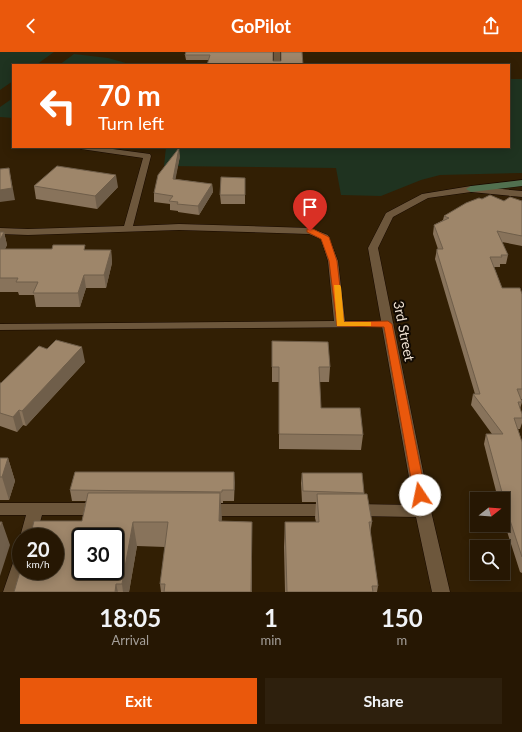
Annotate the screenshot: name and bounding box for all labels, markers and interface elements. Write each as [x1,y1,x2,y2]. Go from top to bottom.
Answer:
icon: back [20,15,42,37]
text: GoPilot [231,15,291,37]
icon: share [480,15,502,37]
text: 70 m [98,78,161,112]
icon: left [32,80,84,132]
text: Turn left [98,112,164,134]
pin [293,190,327,231]
icon: arrive [299,196,321,218]
street label: 3rd Street [390,299,419,363]
position arrow [399,474,441,516]
north arrow [470,492,510,532]
map controls [470,492,510,580]
speed limit sign: 30 [72,528,124,580]
text: 20 [26,537,50,561]
button: search [470,540,510,580]
text: km/h [26,558,50,570]
text: 18:05 [99,603,161,632]
text: 1 [264,603,278,632]
text: 150 [381,603,423,632]
text: Arrival [112,632,149,648]
text: min [261,632,282,648]
text: m [396,632,407,648]
button: Exit [20,678,257,724]
button: Share [265,678,502,724]

